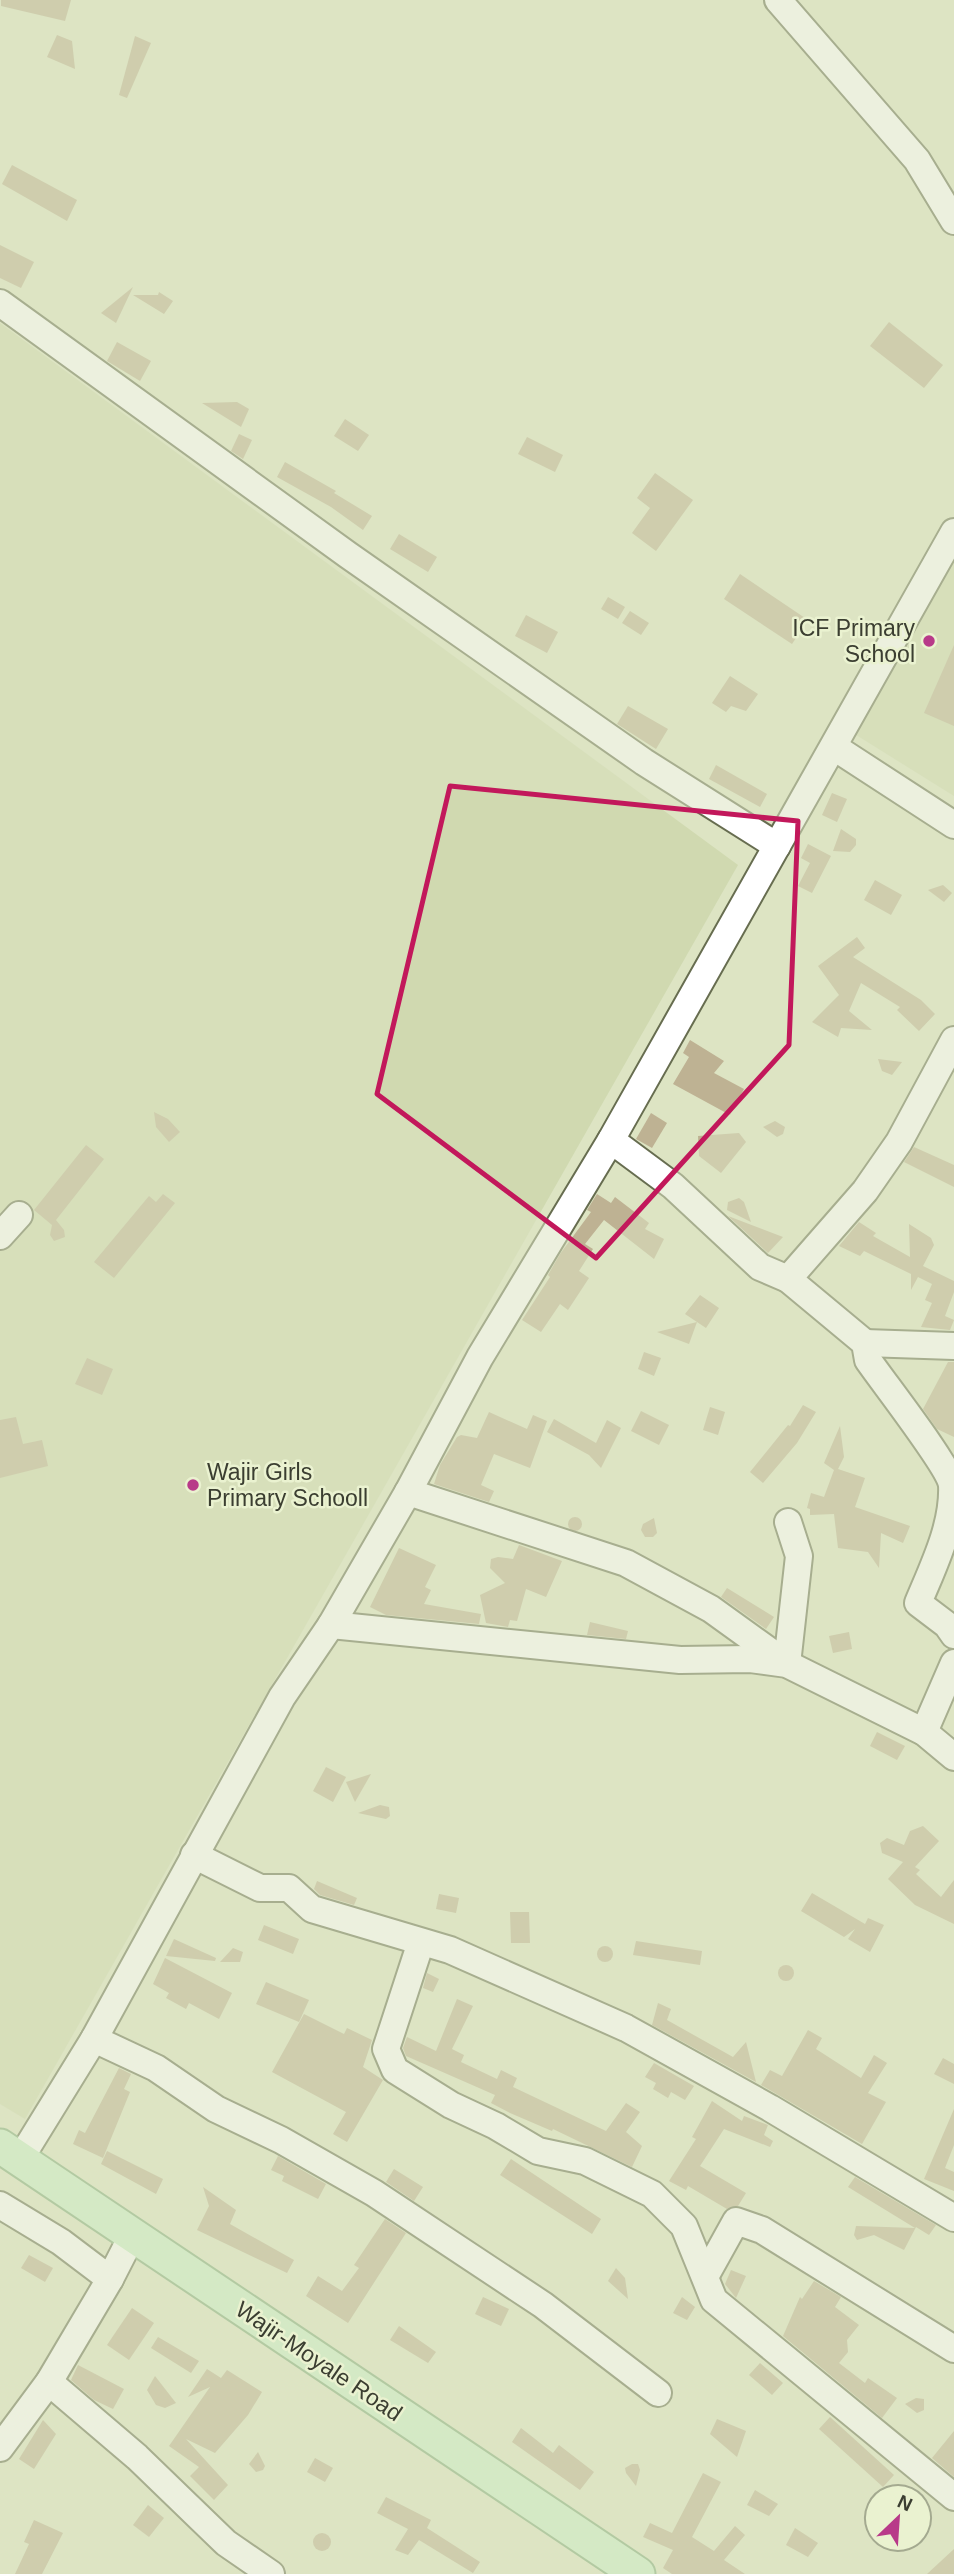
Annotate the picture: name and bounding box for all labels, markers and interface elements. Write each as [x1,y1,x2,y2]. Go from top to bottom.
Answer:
place label: ICF Primary School [792,615,915,667]
marker: ICF Primary School [921,633,937,649]
place label: Wajir Girls Primary Schooll [207,1459,368,1511]
marker: Wajir Girls Primary Schooll [185,1477,201,1493]
street label: Wajir-Moyale Road [231,2296,407,2426]
north arrow [863,2483,933,2553]
text: N [894,2491,916,2515]

